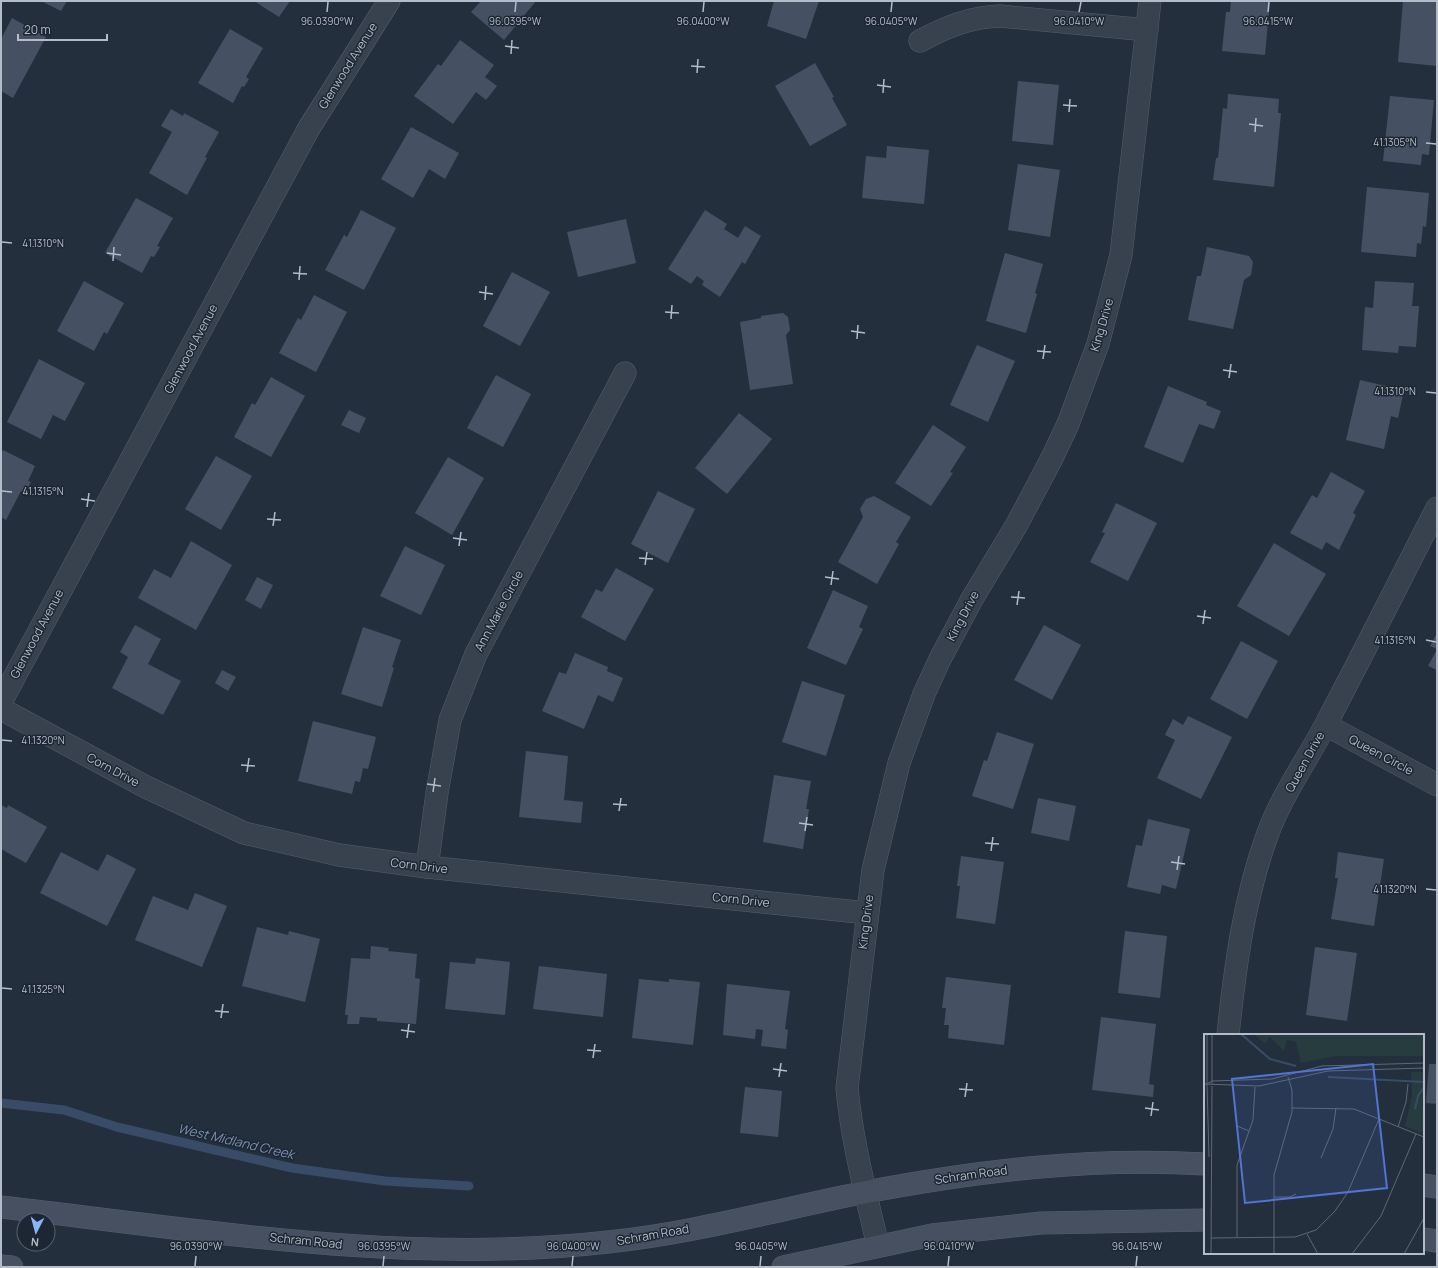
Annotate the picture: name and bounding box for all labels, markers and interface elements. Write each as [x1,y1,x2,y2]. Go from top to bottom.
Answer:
text: 96.0390°W [301,14,354,28]
text: 96.0395°W [489,14,542,28]
text: 96.0400°W [677,14,730,28]
text: 96.0405°W [865,14,918,28]
text: 96.0410°W [1054,14,1105,28]
text: 96.0415°W [1243,14,1294,28]
scale bar [18,16,107,42]
street label: Glenwood Avenue [314,19,381,112]
text: 20 m [24,21,51,38]
text: 41.1305°N [1373,135,1417,149]
text: 41.1310°N [22,236,64,250]
street label: King Drive [1086,296,1117,353]
street label: Glenwood Avenue [160,301,221,396]
text: 41.1310°N [1374,384,1416,398]
text: 41.1315°N [22,484,64,498]
street label: Ann Marie Circle [470,567,527,654]
street label: Glenwood Avenue [6,586,67,681]
street label: King Drive [942,588,983,644]
text: 41.1315°N [1374,633,1416,647]
street label: Queen Drive [1281,728,1328,795]
street label: Queen Circle [1346,730,1417,779]
text: 41.1320°N [21,733,65,747]
street label: Corn Drive [84,749,143,791]
street label: Corn Drive [389,854,449,877]
text: 41.1320°N [1373,882,1417,896]
street label: Corn Drive [712,888,771,911]
street label: King Drive [854,894,877,950]
text: 41.1325°N [22,982,65,996]
inset map [1204,1034,1424,1254]
water label: West Midland Creek [176,1119,298,1164]
street label: Schram Road [934,1161,1008,1188]
north arrow [16,1212,56,1252]
street label: Schram Road [616,1220,690,1249]
street label: Schram Road [269,1228,343,1253]
text: N [30,1235,40,1250]
text: 96.0390°W [170,1239,223,1253]
text: 96.0395°W [358,1239,411,1253]
text: 96.0400°W [547,1239,600,1253]
text: 96.0405°W [735,1239,788,1253]
text: 96.0410°W [924,1239,975,1253]
text: 96.0415°W [1112,1239,1163,1253]

